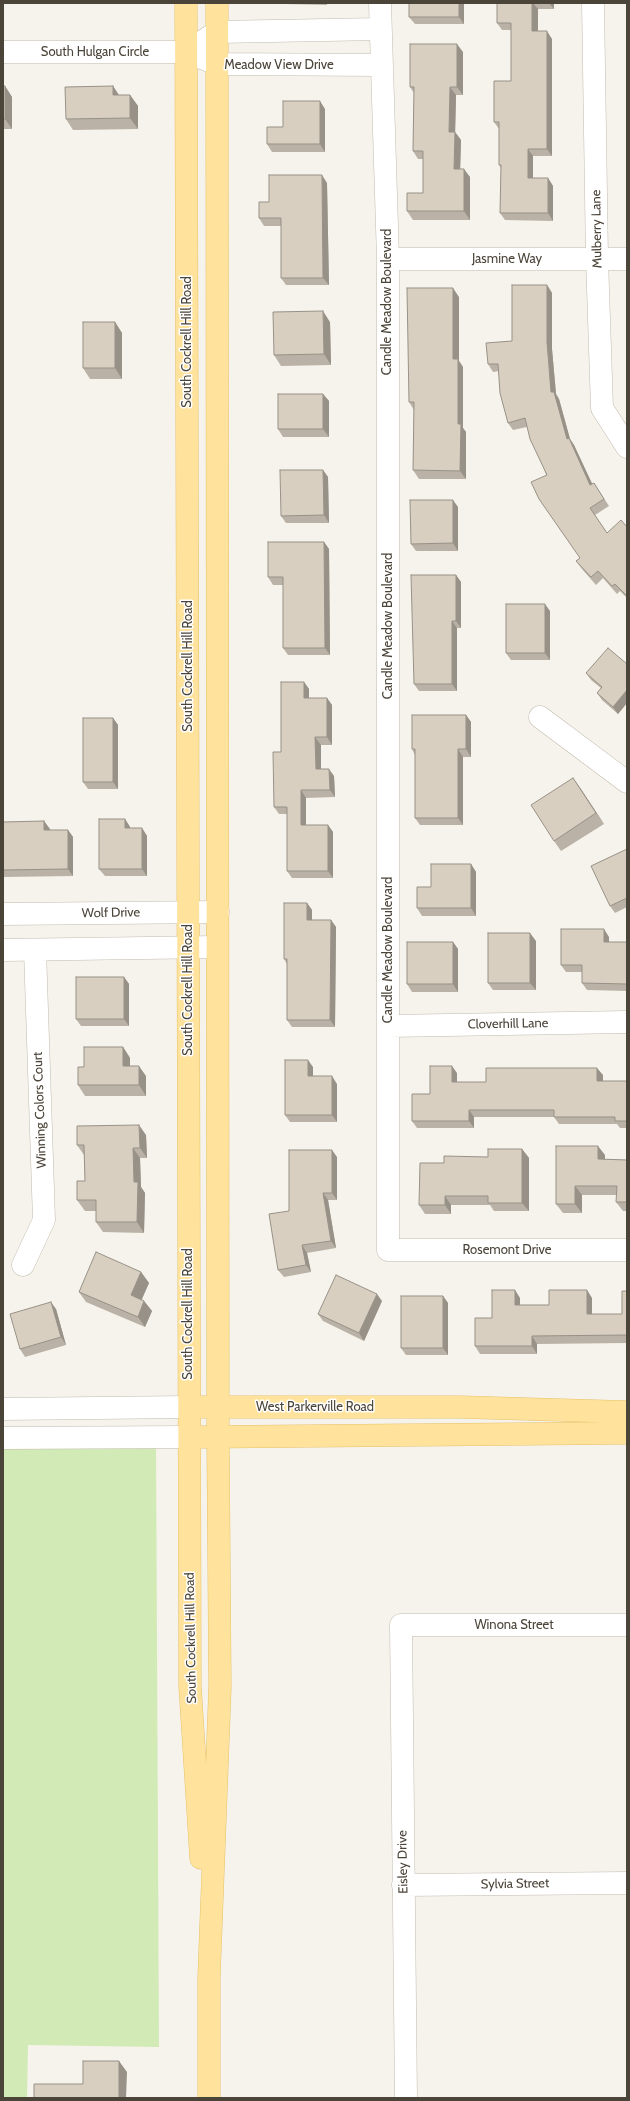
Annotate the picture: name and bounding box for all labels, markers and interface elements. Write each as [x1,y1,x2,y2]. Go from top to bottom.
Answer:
street label: South Hulgan Circle [41,44,149,60]
street label: Meadow View Drive [224,57,334,73]
street label: Mulberry Lane [589,190,605,268]
street label: Candle Meadow Boulevard [379,229,395,375]
street label: Jasmine Way [472,251,542,267]
street label: South Cockrell Hill Road [179,276,195,408]
street label: Candle Meadow Boulevard [380,553,396,699]
street label: South Cockrell Hill Road [180,600,196,732]
street label: Candle Meadow Boulevard [380,877,396,1023]
street label: Wolf Drive [82,905,140,921]
street label: South Cockrell Hill Road [180,924,196,1056]
street label: Cloverhill Lane [468,1015,548,1033]
street label: Winning Colors Court [30,1051,50,1169]
street label: Rosemont Drive [463,1242,551,1258]
street label: South Cockrell Hill Road [180,1248,196,1380]
street label: West Parkerville Road [256,1399,374,1415]
street label: South Cockrell Hill Road [182,1572,200,1704]
street label: Winona Street [474,1617,554,1633]
street label: Eisley Drive [395,1830,411,1894]
street label: Sylvia Street [481,1876,549,1892]

